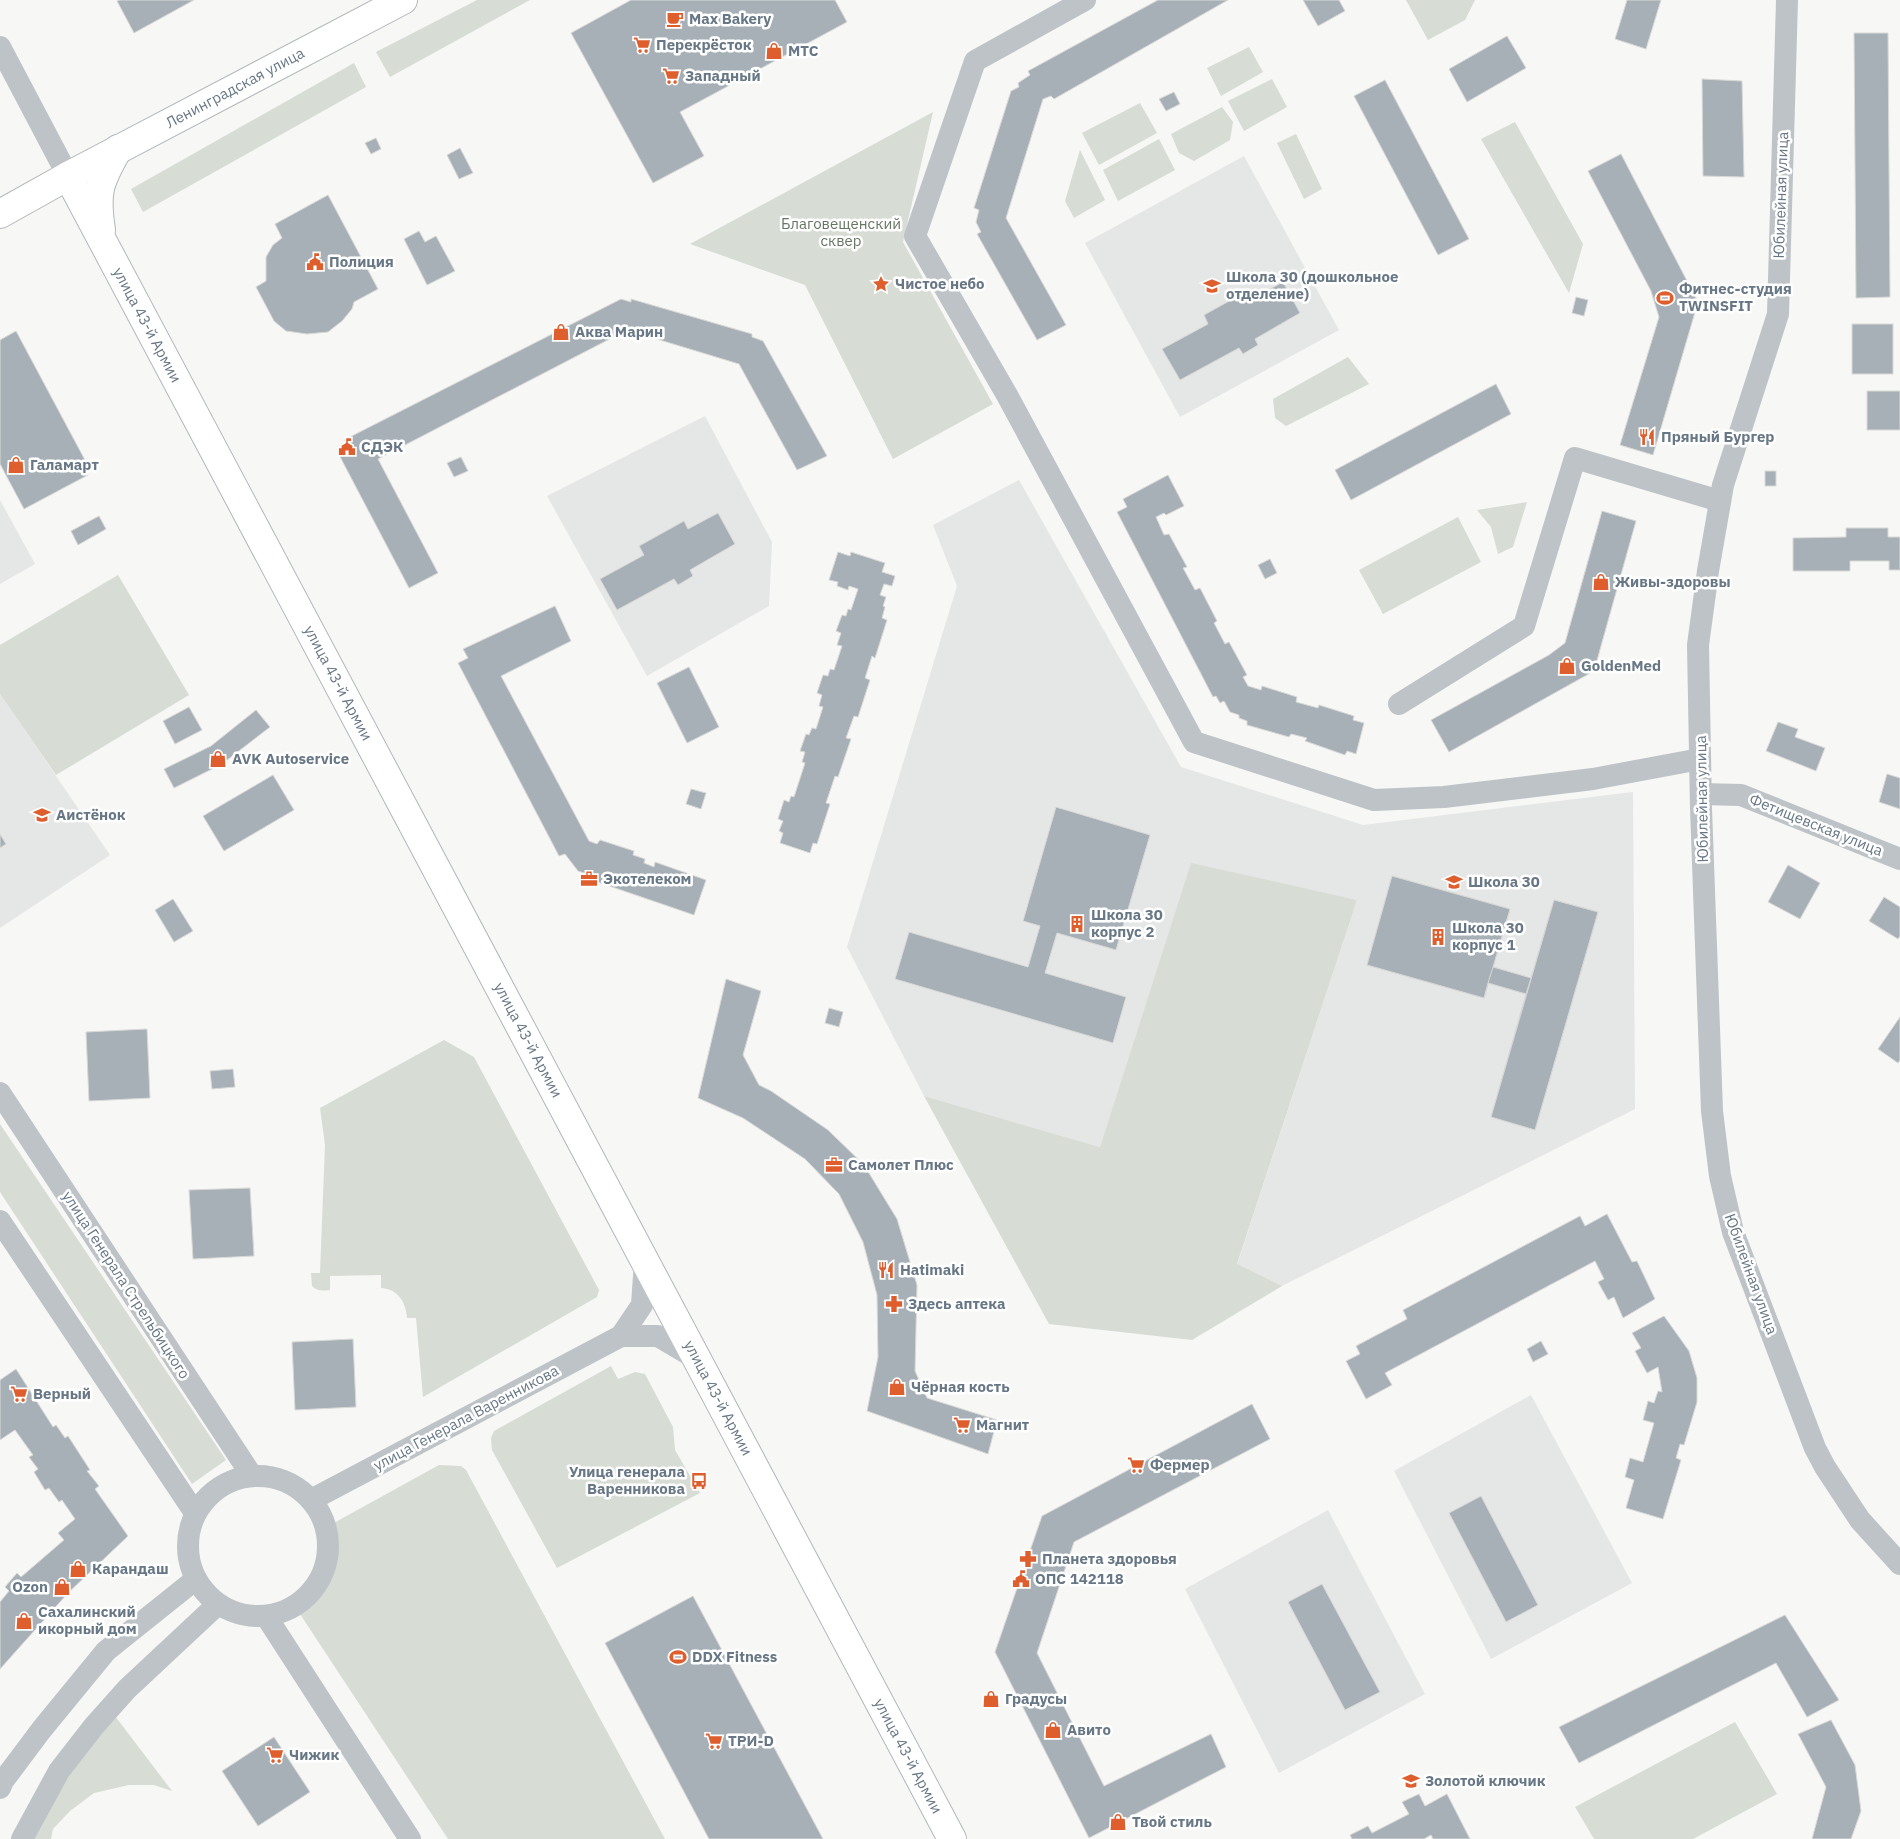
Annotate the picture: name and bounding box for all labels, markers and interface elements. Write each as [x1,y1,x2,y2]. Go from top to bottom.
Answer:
cafe icon: Max Bakery [665,9,685,29]
place label: Max Bakery [689,9,771,28]
supermarket icon: Перекрёсток [632,35,652,55]
place label: Перекрёсток [656,35,752,54]
shop icon: МТС [764,41,784,61]
place label: МТС [788,41,819,60]
street label: Ленинградская улица [162,43,307,132]
supermarket icon: Западный [661,66,681,86]
place label: Западный [685,66,761,85]
street label: Юбилейная улица [1769,131,1792,259]
park label: Благовещенский сквер [781,214,901,250]
public building icon: Полиция [305,252,325,272]
place label: Полиция [329,252,394,271]
street label: улица 43-й Армии [109,264,186,386]
place label: Школа 30 (дошкольное отделение) [1226,267,1398,303]
place icon: Чистое небо [871,274,891,294]
place label: Чистое небо [895,274,985,293]
school or university icon: Школа 30 (дошкольное отделение) [1202,276,1222,296]
place label: Фитнес-студия TWINSFIT [1679,279,1792,315]
sports icon: Фитнес-студия TWINSFIT [1655,288,1675,308]
shop icon: Аква Марин [551,322,571,342]
place label: Аква Марин [575,322,663,341]
restaurant icon: Пряный Бургер [1637,427,1657,447]
place label: Пряный Бургер [1661,427,1775,446]
public building icon: СДЭК [337,437,357,457]
place label: СДЭК [361,437,403,456]
shop icon: Галамарт [6,455,26,475]
place label: Галамарт [30,455,99,474]
shop icon: Живы-здоровы [1591,572,1611,592]
place label: Живы-здоровы [1615,572,1731,591]
street label: улица 43-й Армии [300,622,377,744]
shop icon: GoldenMed [1557,656,1577,676]
place label: GoldenMed [1581,656,1661,675]
street label: Юбилейная улица [1691,735,1712,863]
shop icon: AVK Autoservice [208,749,228,769]
place label: AVK Autoservice [232,749,349,768]
street label: Фетищевская улица [1747,789,1886,860]
school or university icon: Аистёнок [32,805,52,825]
place label: Аистёнок [56,805,126,824]
office icon: Экотелеком [579,869,599,889]
place label: Экотелеком [603,869,692,888]
school or university icon: Школа 30 [1444,872,1464,892]
place label: Школа 30 [1468,872,1540,891]
place label: Школа 30 корпус 2 [1091,905,1163,941]
building icon: Школа 30 корпус 2 [1067,914,1087,934]
place label: Школа 30 корпус 1 [1452,918,1524,954]
building icon: Школа 30 корпус 1 [1428,927,1448,947]
street label: улица 43-й Армии [490,979,567,1101]
office icon: Самолет Плюс [824,1155,844,1175]
place label: Самолет Плюс [848,1155,954,1174]
street label: улица Генерала Стрельбицкого [58,1187,194,1382]
street label: Юбилейная улица [1721,1211,1782,1337]
restaurant icon: Hatimaki [876,1260,896,1280]
place label: Hatimaki [900,1260,964,1279]
pharmacy icon: Здесь аптека [884,1294,904,1314]
place label: Здесь аптека [908,1294,1006,1313]
street label: улица 43-й Армии [680,1337,757,1459]
street label: улица Генерала Варенникова [370,1361,562,1475]
shop icon: Чёрная кость [887,1377,907,1397]
place label: Чёрная кость [911,1377,1010,1396]
supermarket icon: Верный [9,1384,29,1404]
place label: Верный [33,1384,91,1403]
supermarket icon: Магнит [952,1415,972,1435]
place label: Магнит [976,1415,1030,1434]
supermarket icon: Фермер [1126,1455,1146,1475]
place label: Фермер [1150,1455,1210,1474]
place label: Улица генерала Варенникова [569,1462,685,1498]
bus stop icon: Улица генерала Варенникова [689,1471,709,1491]
pharmacy icon: Планета здоровья [1018,1549,1038,1569]
place label: Планета здоровья [1042,1549,1177,1568]
shop icon: Карандаш [68,1559,88,1579]
place label: Карандаш [92,1559,169,1578]
public building icon: ОПС 142118 [1011,1569,1031,1589]
place label: ОПС 142118 [1035,1569,1124,1588]
place label: Ozon [12,1577,48,1596]
shop icon: Ozon [52,1577,72,1597]
place label: Сахалинский икорный дом [38,1602,137,1638]
shop icon: Сахалинский икорный дом [14,1611,34,1631]
sports icon: DDX Fitness [668,1647,688,1667]
place label: DDX Fitness [692,1647,778,1666]
shop icon: Градусы [981,1689,1001,1709]
place label: Градусы [1005,1689,1067,1708]
street label: улица 43-й Армии [870,1695,947,1817]
shop icon: Авито [1043,1720,1063,1740]
place label: Авито [1067,1720,1111,1739]
supermarket icon: ТРИ-D [704,1731,724,1751]
place label: ТРИ-D [728,1731,774,1750]
supermarket icon: Чижик [265,1745,285,1765]
place label: Чижик [289,1745,340,1764]
school or university icon: Золотой ключик [1401,1771,1421,1791]
place label: Золотой ключик [1425,1771,1546,1790]
shop icon: Твой стиль [1108,1812,1128,1832]
place label: Твой стиль [1132,1812,1213,1831]

